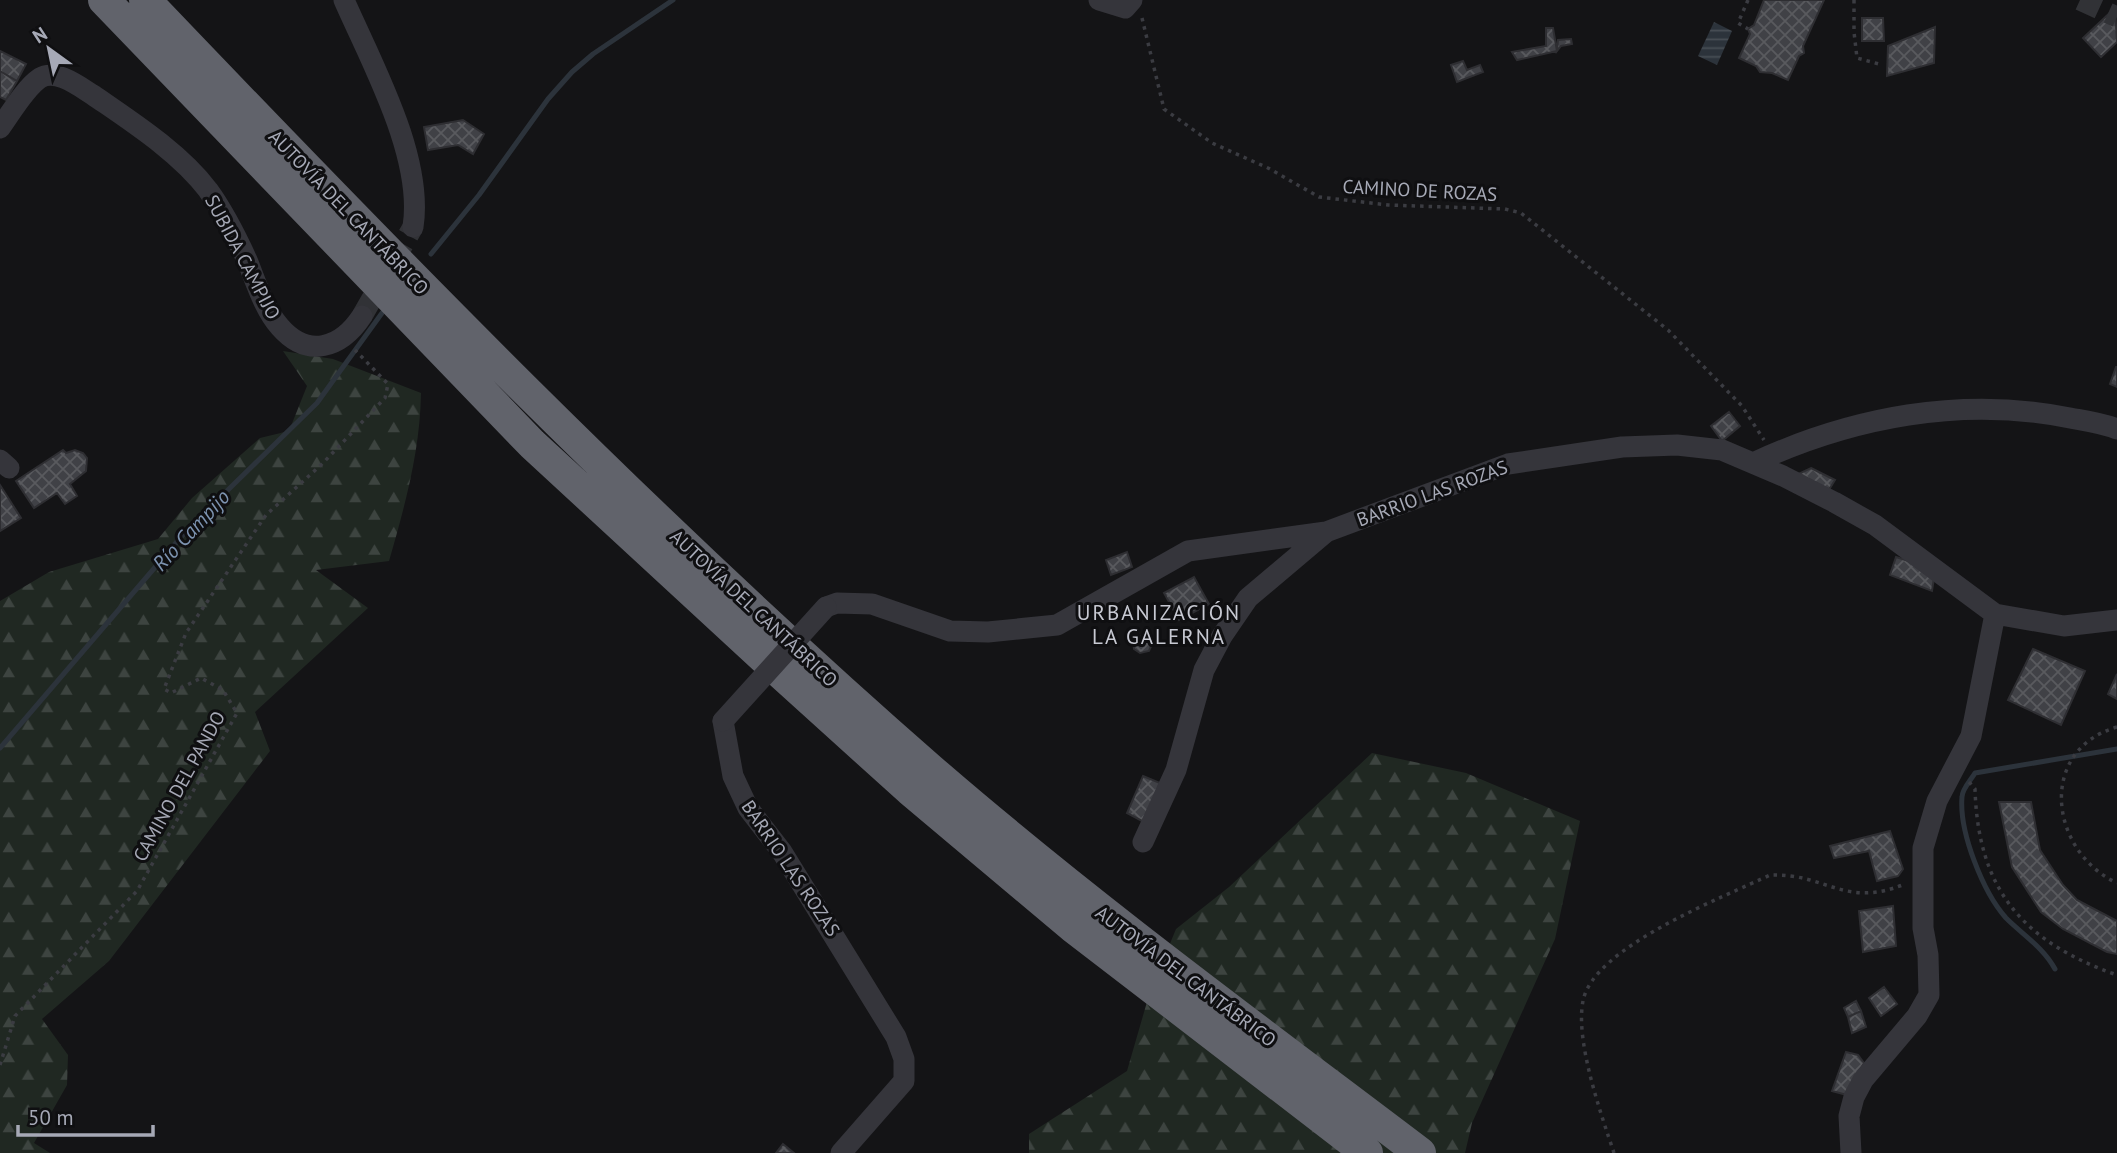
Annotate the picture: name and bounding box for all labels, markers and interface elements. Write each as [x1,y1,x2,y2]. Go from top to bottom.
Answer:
north arrow [14,14,84,84]
text: N [28,21,52,48]
street label: AUTOVÍA DEL CANTÁBRICO [264,125,434,299]
street label: CAMINO DE ROZAS [1342,174,1498,206]
street label: SUBIDA CAMPIJO [200,191,286,323]
street label: BARRIO LAS ROZAS [1353,455,1511,531]
water label: Río Campijo [146,484,236,576]
street label: AUTOVÍA DEL CANTÁBRICO [665,524,843,692]
district label: URBANIZACIÓN LA GALERNA [1077,599,1241,650]
street label: CAMINO DEL PANDO [128,707,230,865]
street label: BARRIO LAS ROZAS [737,795,845,941]
street label: AUTOVÍA DEL CANTÁBRICO [1091,900,1281,1052]
scale bar [18,1094,152,1138]
text: 50 m [28,1104,74,1131]

